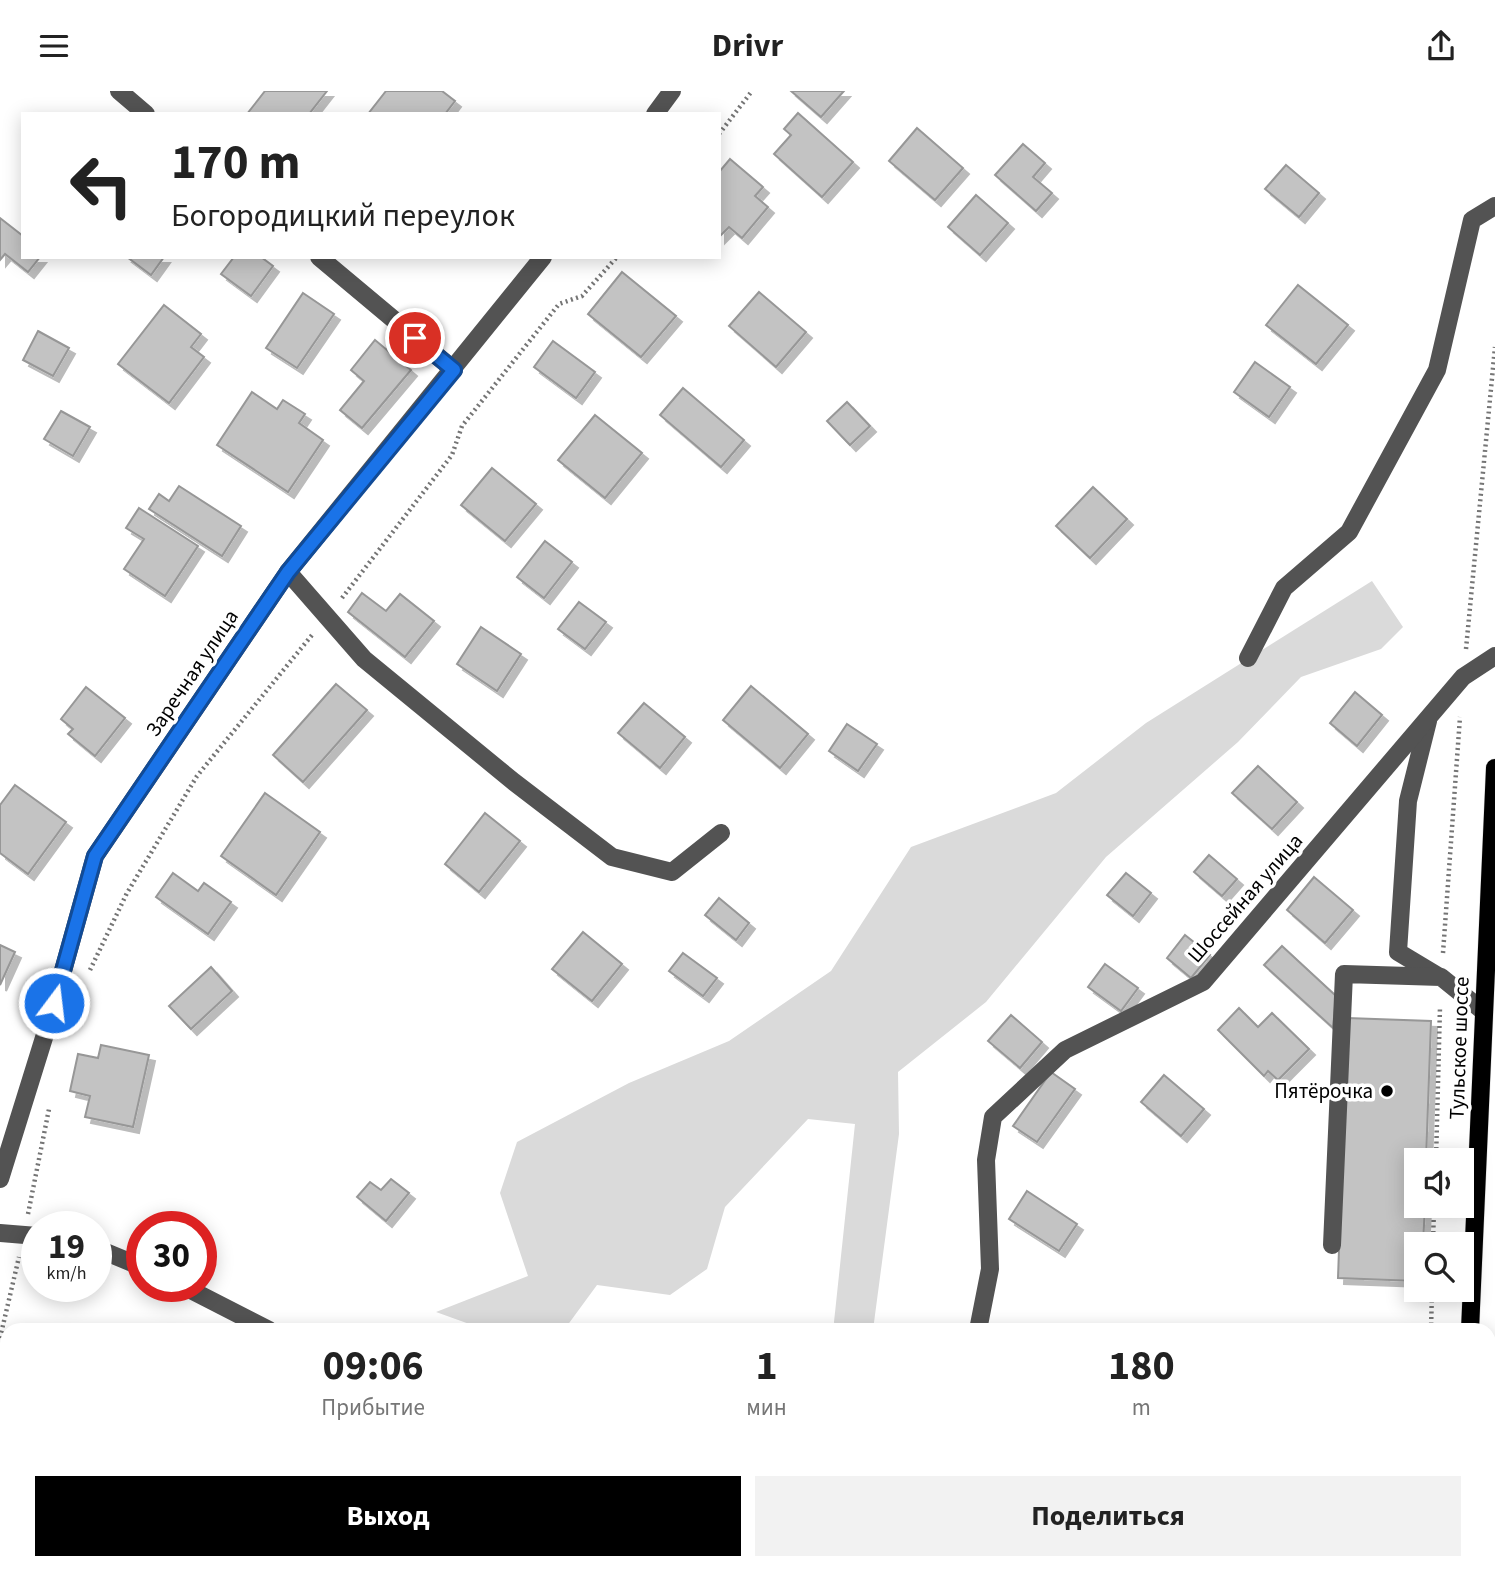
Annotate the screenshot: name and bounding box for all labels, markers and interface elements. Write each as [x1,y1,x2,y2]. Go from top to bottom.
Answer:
text: Drivr [712,23,783,69]
icon: menu [35,27,73,65]
icon: share [1422,27,1460,65]
text: 170 m [171,128,300,198]
icon: left [56,140,147,231]
text: Богородицкий переулок [171,193,515,239]
pin [385,308,445,368]
icon: arrive [396,319,434,357]
street label: Заречная улица [138,604,246,742]
street label: Шоссейная улица [1180,827,1310,969]
position arrow [17,966,91,1040]
street label: Тульское шоссе [1442,976,1476,1120]
place label: Пятёрочка [1274,1076,1373,1106]
marker: Пятёрочка [1379,1083,1395,1099]
map controls [1404,1148,1474,1302]
button: sound [1404,1148,1474,1218]
speed limit sign: 30 [126,1211,217,1302]
text: 19 [48,1222,85,1272]
button: search [1404,1232,1474,1302]
text: km/h [47,1261,86,1286]
text: 09:06 [322,1336,424,1396]
text: 1 [755,1336,778,1396]
text: 180 [1108,1336,1175,1396]
text: Прибытие [321,1391,425,1424]
text: мин [746,1391,787,1424]
text: m [1132,1391,1151,1424]
button: Выход [35,1476,741,1556]
button: Поделиться [755,1476,1461,1556]

